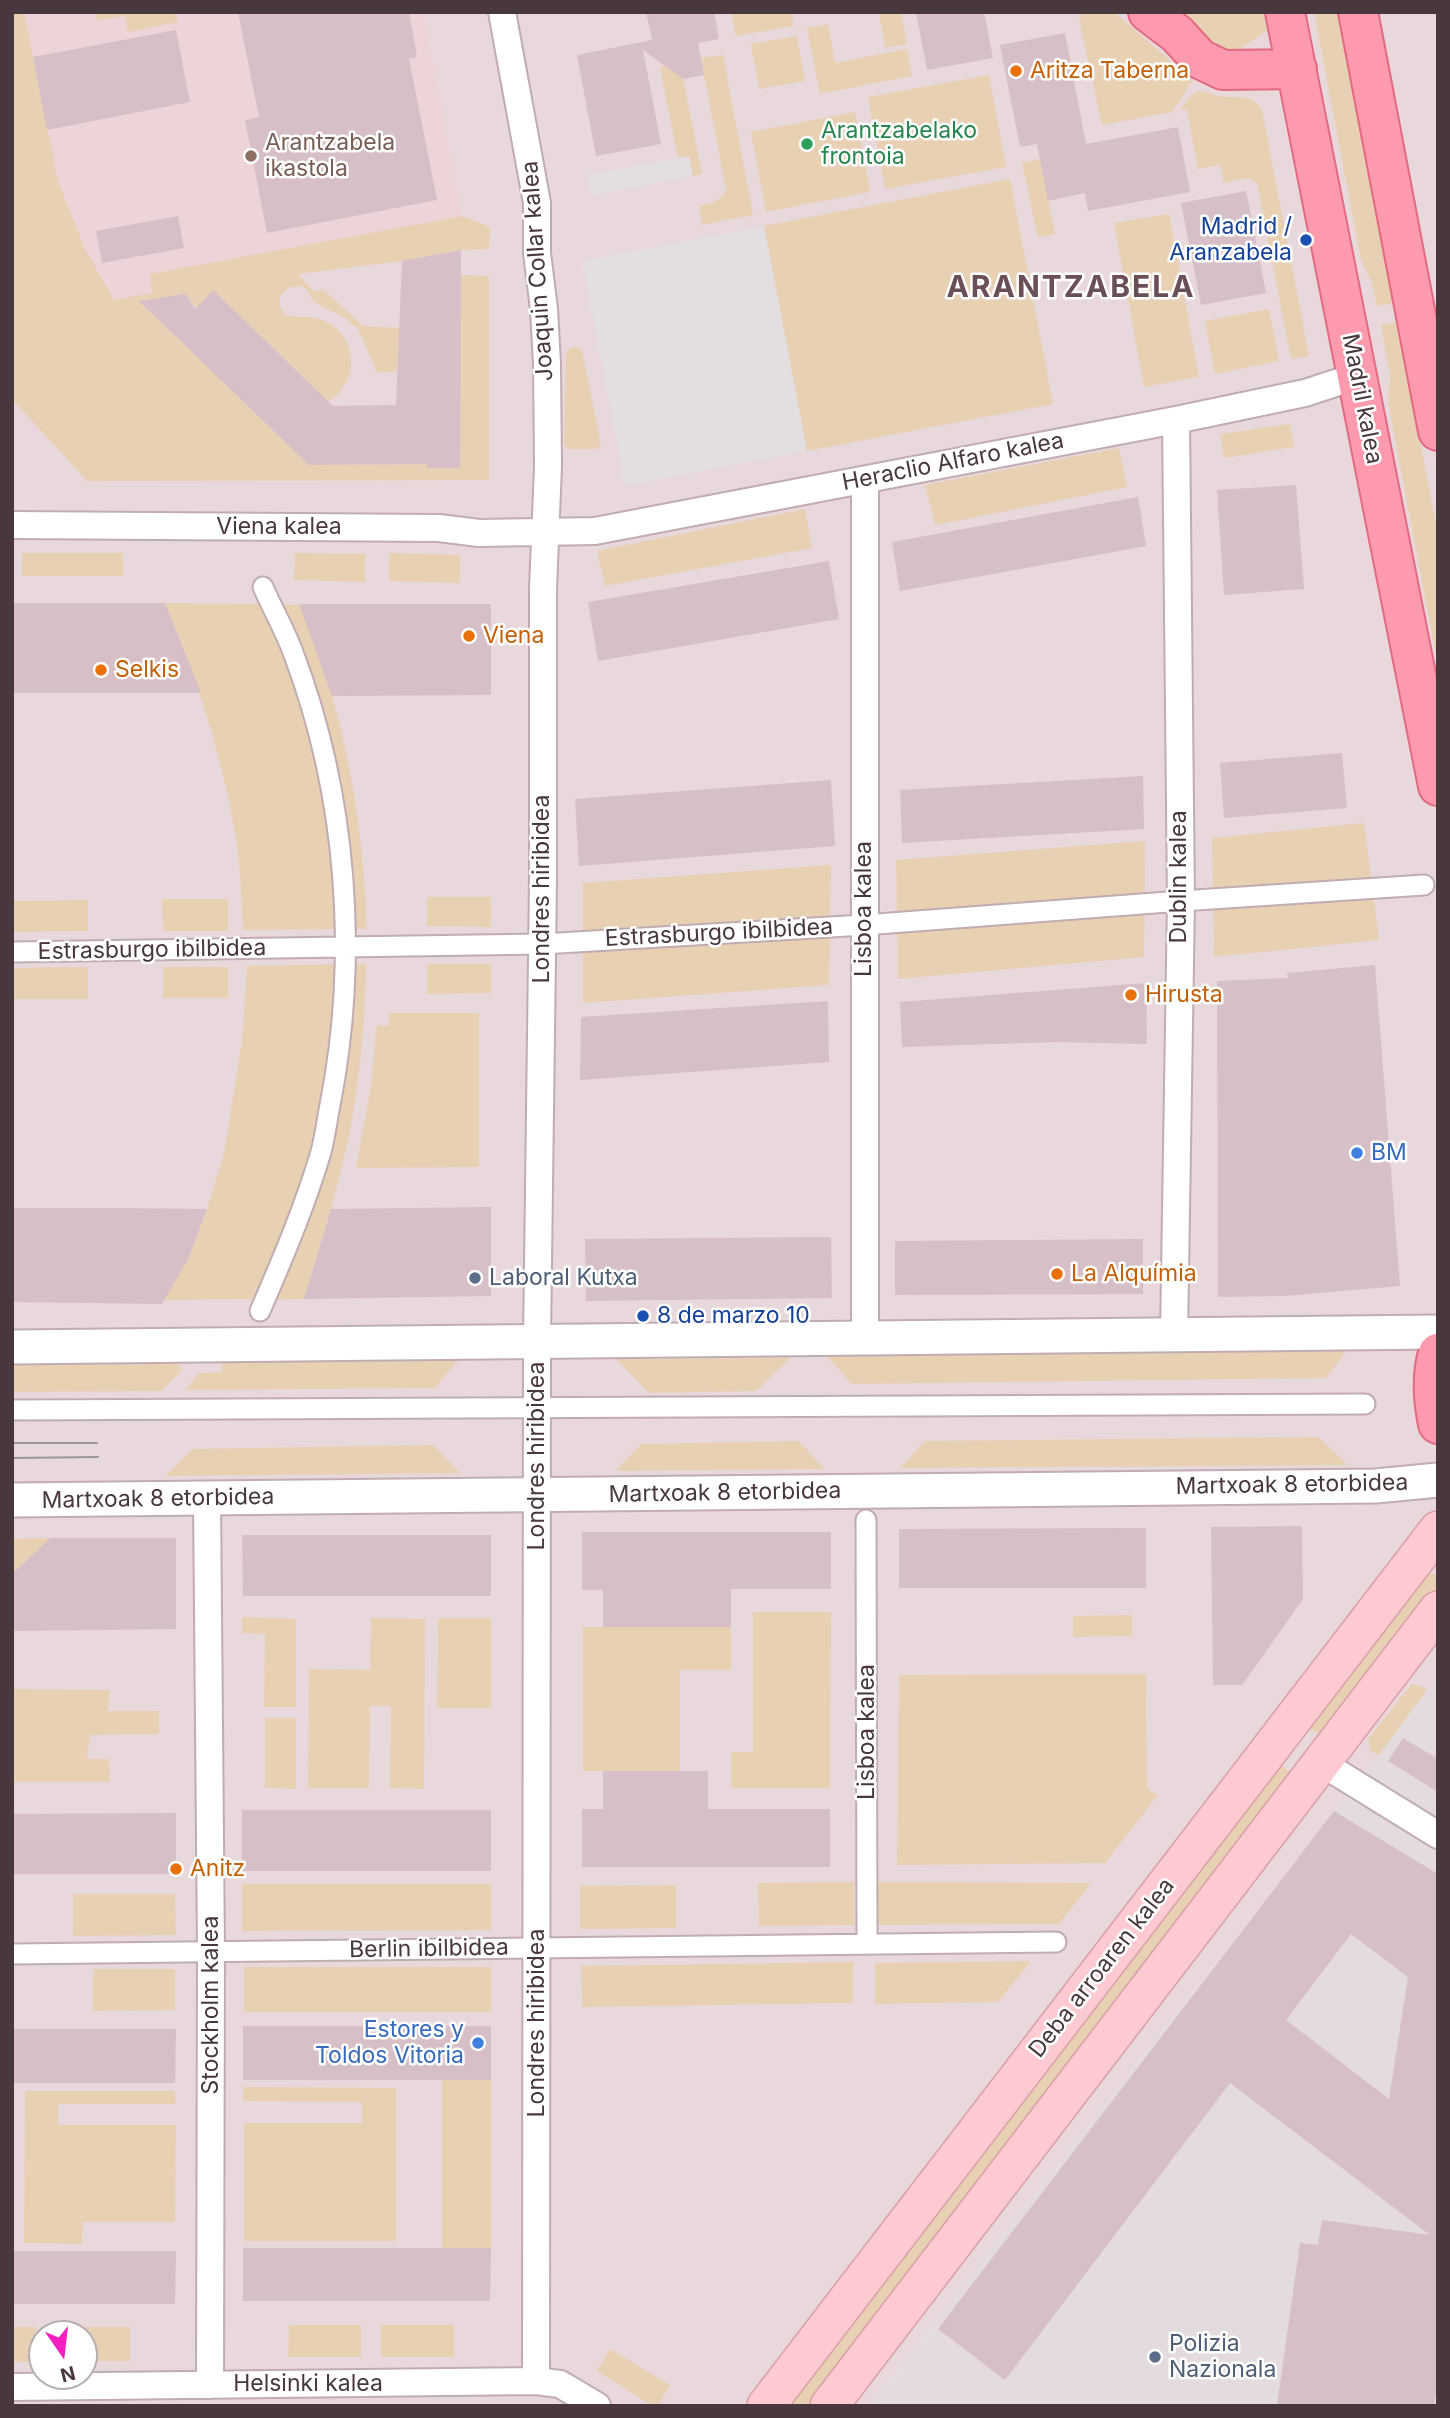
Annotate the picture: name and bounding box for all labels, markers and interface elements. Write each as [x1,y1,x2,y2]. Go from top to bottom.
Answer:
place label: Aritza Taberna [1030,57,1189,85]
marker: Aritza Taberna [1008,63,1024,79]
place label: Arantzabelako frontoia [821,117,977,171]
place label: Arantzabela ikastola [265,129,395,183]
marker: Arantzabelako frontoia [799,136,815,152]
marker: Arantzabela ikastola [243,148,259,164]
street label: Joaquin Collar kalea [517,160,559,382]
place label: Madrid / Aranzabela [1169,213,1292,267]
marker: Madrid / Aranzabela [1298,232,1314,248]
district label: ARANTZABELA [948,270,1194,306]
street label: Madril kalea [1336,332,1388,466]
street label: Heraclio Alfaro kalea [840,427,1066,497]
street label: Viena kalea [216,513,342,541]
place label: Viena [483,622,544,650]
marker: Viena [461,628,477,644]
place label: Selkis [115,656,179,684]
marker: Selkis [93,662,109,678]
street label: Londres hiribidea [528,795,556,983]
street label: Dublin kalea [1165,810,1193,944]
street label: Lisboa kalea [850,841,878,977]
street label: Estrasburgo ibilbidea [604,913,834,953]
street label: Estrasburgo ibilbidea [37,934,267,966]
place label: Hirusta [1145,981,1223,1009]
marker: Hirusta [1123,987,1139,1003]
place label: BM [1371,1139,1407,1167]
marker: BM [1349,1145,1365,1161]
place label: La Alquímia [1071,1260,1197,1288]
place label: Laboral Kutxa [489,1264,638,1292]
marker: La Alquímia [1049,1266,1065,1282]
marker: Laboral Kutxa [467,1270,483,1286]
place label: 8 de marzo 10 [657,1302,810,1330]
marker: 8 de marzo 10 [635,1308,651,1324]
street label: Londres hiribidea [523,1362,551,1550]
street label: Martxoak 8 etorbidea [1175,1469,1409,1501]
street label: Martxoak 8 etorbidea [608,1477,842,1509]
street label: Martxoak 8 etorbidea [41,1483,275,1515]
street label: Lisboa kalea [853,1664,881,1800]
place label: Anitz [190,1855,245,1883]
marker: Anitz [168,1861,184,1877]
street label: Deba arroaren kalea [1023,1873,1181,2063]
street label: Stockholm kalea [197,1916,225,2094]
street label: Londres hiribidea [523,1929,551,2117]
street label: Berlin ibilbidea [349,1934,509,1964]
place label: Estores y Toldos Vitoria [315,2016,464,2070]
marker: Estores y Toldos Vitoria [470,2035,486,2051]
north arrow [28,2320,98,2390]
place label: Polizia Nazionala [1169,2330,1276,2384]
marker: Polizia Nazionala [1147,2349,1163,2365]
text: N [58,2361,78,2387]
street label: Helsinki kalea [233,2370,383,2398]

